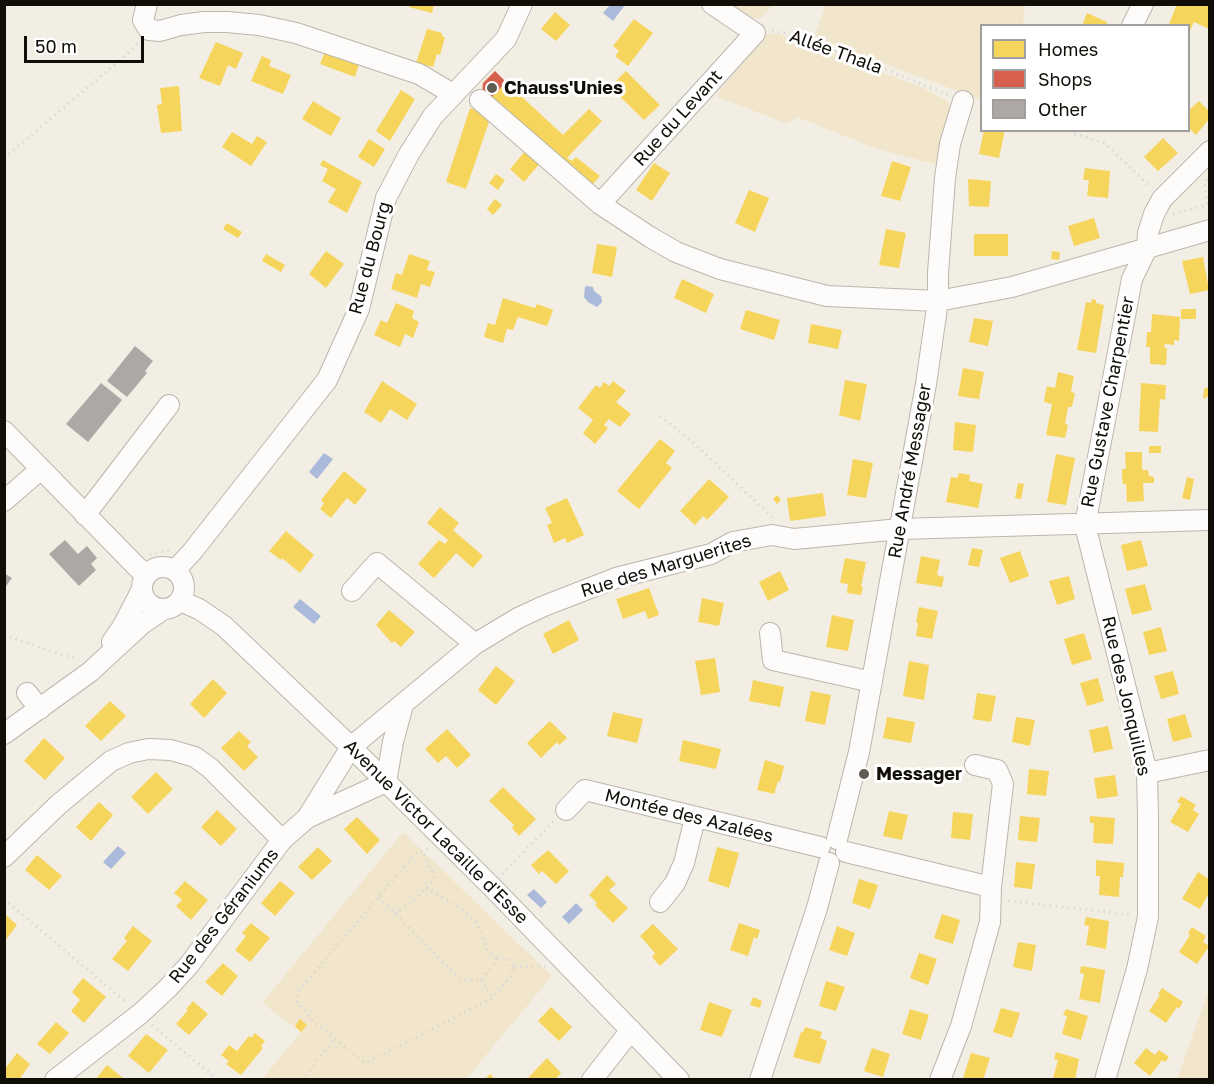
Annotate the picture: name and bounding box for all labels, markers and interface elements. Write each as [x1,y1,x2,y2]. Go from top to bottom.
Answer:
scale bar [27,24,147,62]
legend [980,24,1190,132]
street label: Allée Thala [787,25,885,79]
text: 50 m [35,35,77,57]
text: Homes [1038,38,1098,60]
street label: Rue du Levant [629,65,727,171]
text: Shops [1038,68,1092,90]
place label: Chauss'Unies [504,77,623,99]
marker: Chauss'Unies [485,81,499,95]
text: Other [1038,98,1087,120]
street label: Rue du Bourg [345,199,395,317]
street label: Rue Gustave Charpentier [1077,294,1139,510]
street label: Rue André Messager [884,382,936,560]
street label: Rue des Marguerites [578,530,754,602]
street label: Rue des Jonquilles [1097,614,1155,778]
street label: Avenue Victor Lacaille d'Esse [339,735,533,929]
place label: Messager [876,763,962,785]
marker: Messager [857,767,871,781]
street label: Montée des Azalées [603,785,775,847]
street label: Rue des Géraniums [164,844,284,988]

